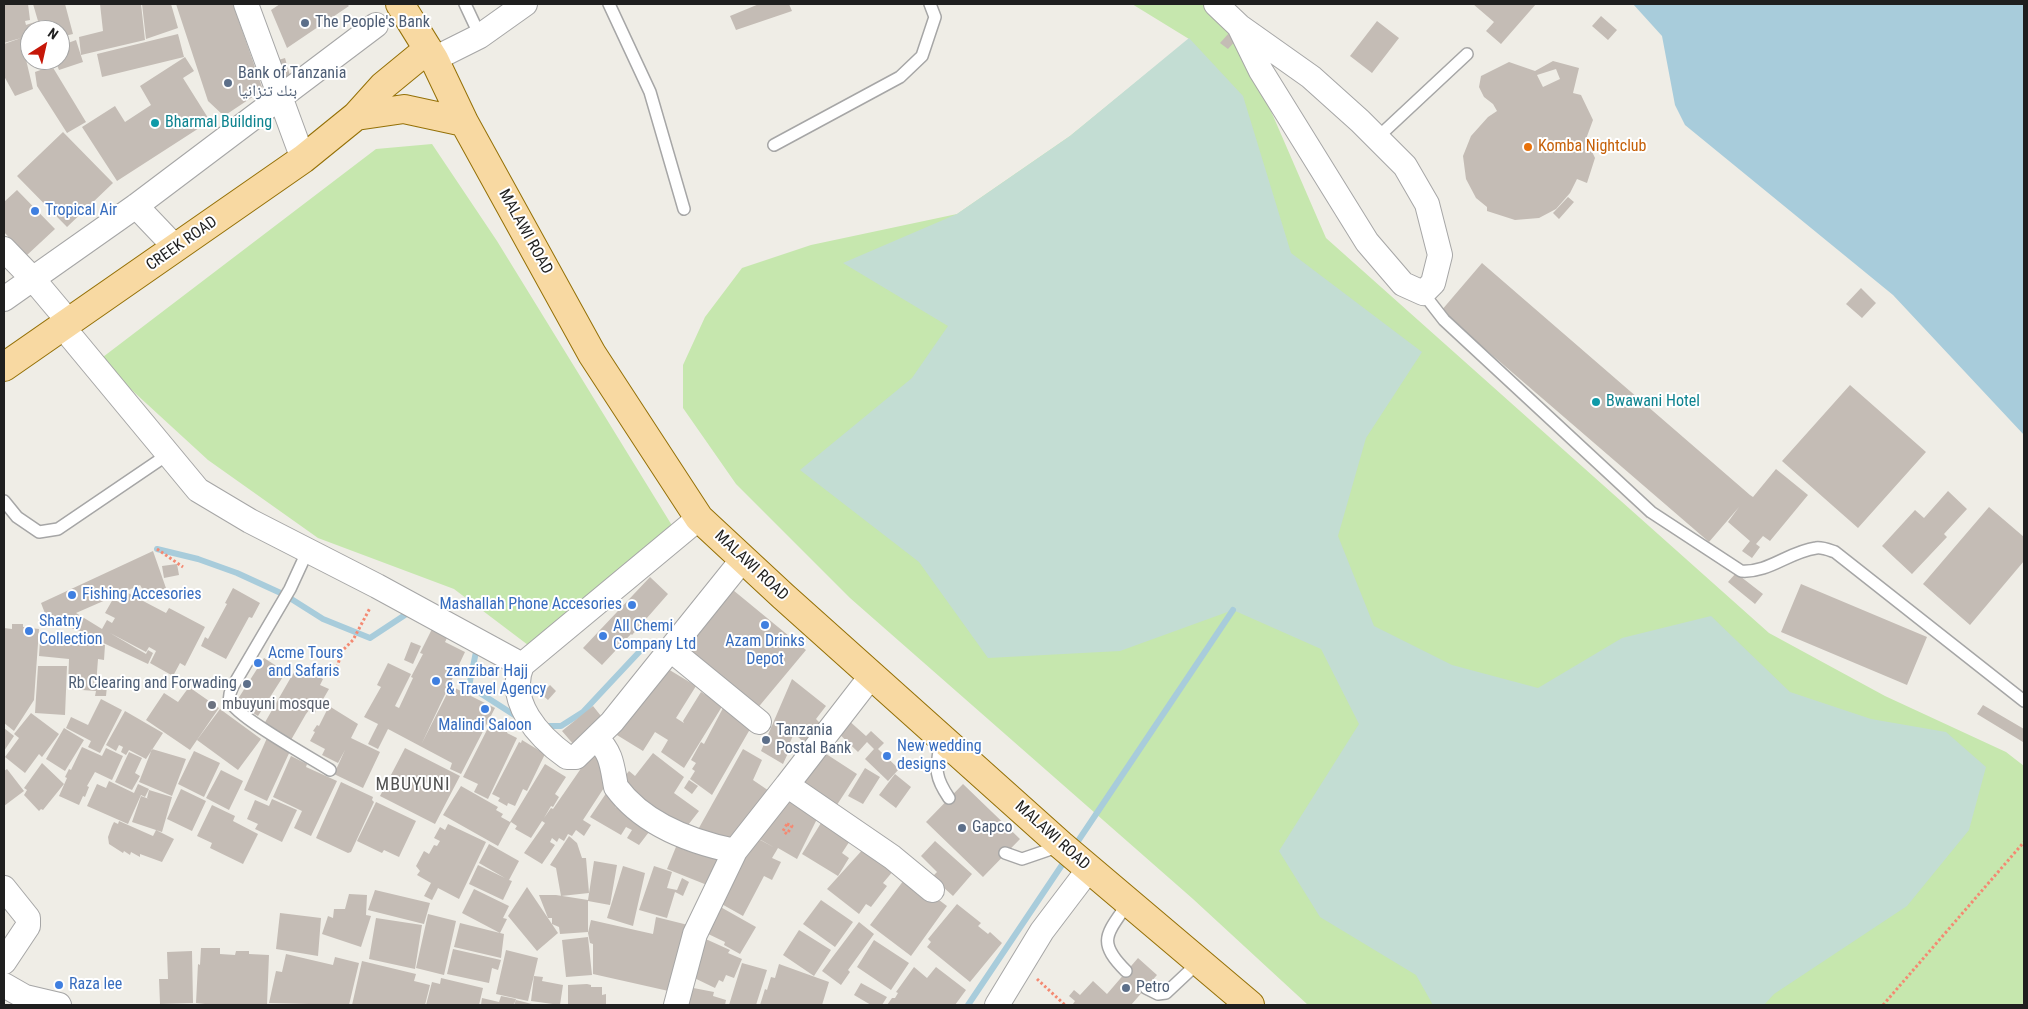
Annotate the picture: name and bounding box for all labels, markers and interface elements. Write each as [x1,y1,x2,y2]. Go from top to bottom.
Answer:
place label: The People's Bank [315,13,430,33]
marker: The People's Bank [299,17,311,29]
north arrow [20,20,70,70]
text: N [45,25,61,43]
place label: Bank of Tanzania بنك تنزانيا [238,64,346,102]
marker: Bank of Tanzania بنك تنزانيا [222,77,234,89]
place label: Bharmal Building [165,113,272,133]
marker: Bharmal Building [149,117,161,129]
place label: Komba Nightclub [1538,137,1646,157]
marker: Komba Nightclub [1522,141,1534,153]
street label: MALAWI ROAD [494,186,556,278]
place label: Tropical Air [45,201,117,221]
marker: Tropical Air [29,205,41,217]
street label: CREEK ROAD [143,213,221,275]
place label: Bwawani Hotel [1606,392,1700,412]
marker: Bwawani Hotel [1590,396,1602,408]
street label: MALAWI ROAD [710,527,792,605]
place label: Fishing Accesories [82,585,202,605]
marker: Fishing Accesories [66,589,78,601]
place label: Mashallah Phone Accesories [439,595,622,615]
marker: Mashallah Phone Accesories [626,599,638,611]
place label: Shatny Collection [39,612,103,650]
place label: All Chemi Company Ltd [613,617,696,655]
marker: Azam Drinks Depot [759,619,771,631]
marker: Shatny Collection [23,625,35,637]
marker: All Chemi Company Ltd [597,630,609,642]
place label: Azam Drinks Depot [725,632,805,670]
place label: Acme Tours and Safaris [268,644,343,682]
marker: Acme Tours and Safaris [252,657,264,669]
place label: zanzibar Hajj & Travel Agency [446,662,546,700]
place label: Rb Clearing and Forwading [68,674,237,694]
marker: zanzibar Hajj & Travel Agency [430,675,442,687]
marker: Rb Clearing and Forwading [241,678,253,690]
place label: mbuyuni mosque [222,695,330,715]
marker: mbuyuni mosque [206,699,218,711]
marker: Malindi Saloon [479,703,491,715]
place label: Malindi Saloon [438,716,532,736]
place label: Tanzania Postal Bank [776,721,851,759]
marker: Tanzania Postal Bank [760,734,772,746]
place label: New wedding designs [897,737,982,775]
marker: New wedding designs [881,750,893,762]
district label: MBUYUNI [375,774,451,796]
street label: MALAWI ROAD [1011,797,1093,875]
place label: Gapco [972,818,1012,838]
marker: Gapco [956,822,968,834]
place label: Raza lee [69,975,122,995]
place label: Petro [1136,978,1170,998]
marker: Raza lee [53,979,65,991]
marker: Petro [1120,982,1132,994]

